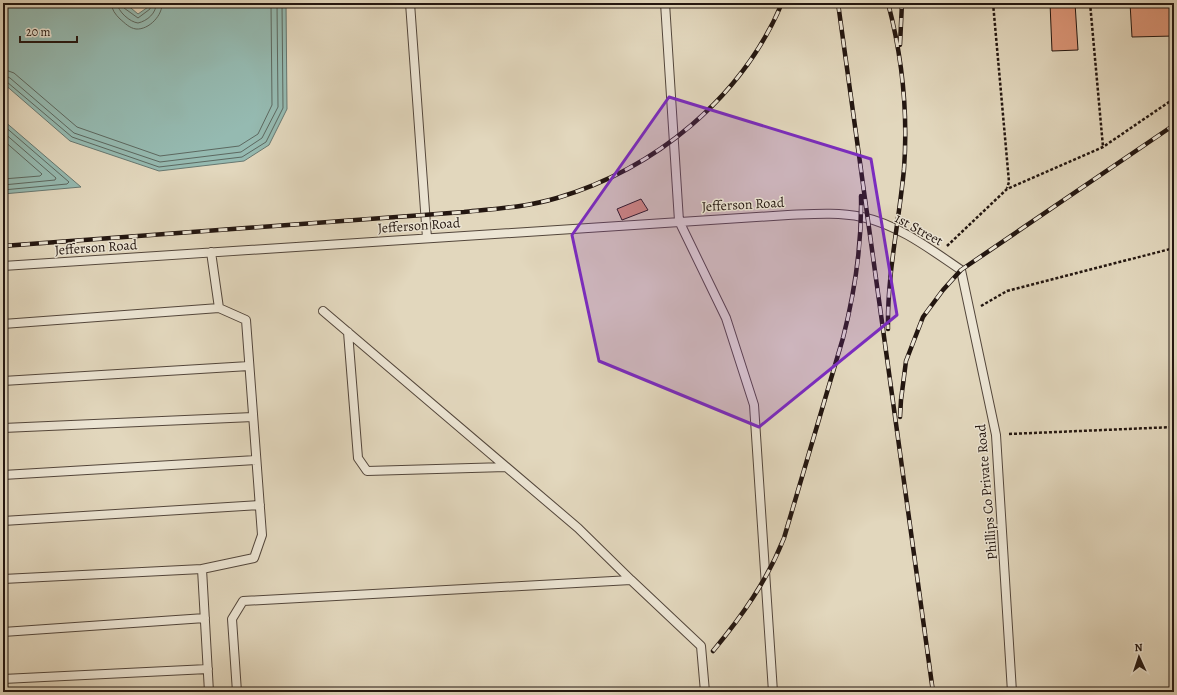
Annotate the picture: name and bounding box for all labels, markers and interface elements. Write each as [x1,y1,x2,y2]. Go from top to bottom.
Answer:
scale bar [20,18,77,44]
text: 20 m [26,24,50,40]
street label: Jefferson Road [701,193,785,216]
street label: 1st Street [891,208,947,251]
street label: Jefferson Road [377,213,461,238]
street label: Jefferson Road [54,235,138,260]
street label: Phillips Co Private Road [971,423,1002,561]
north arrow [1119,637,1159,677]
text: N [1134,640,1143,655]

